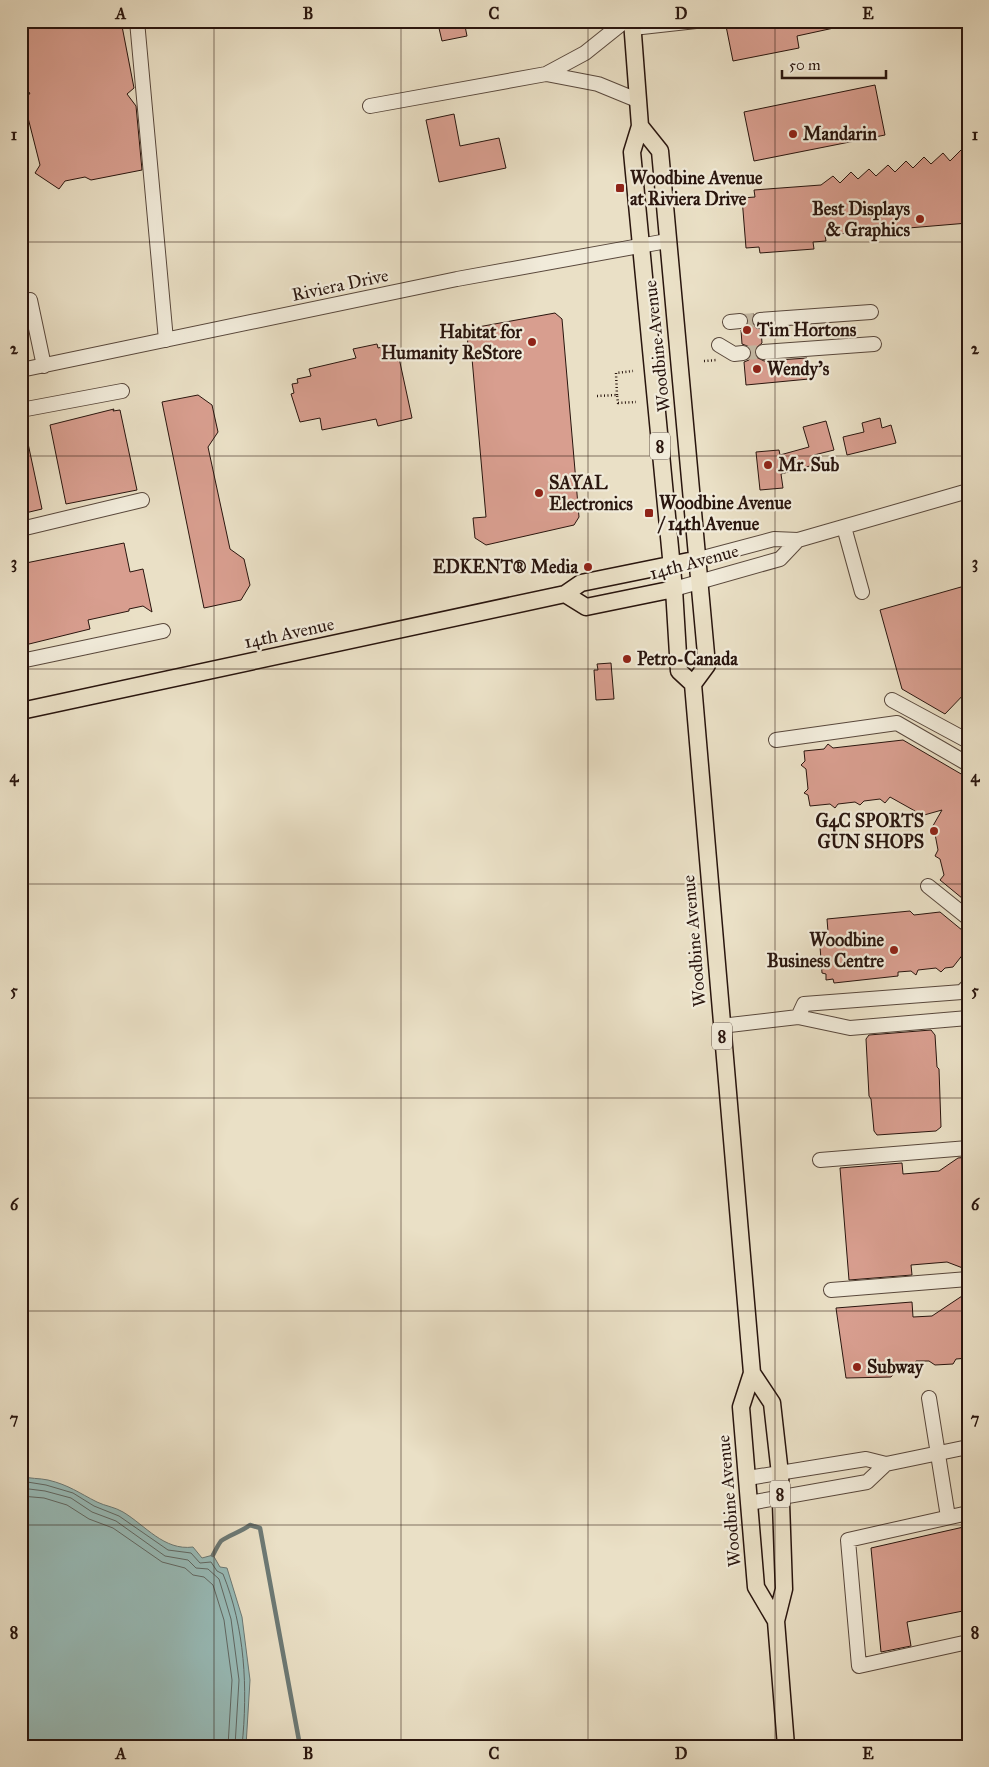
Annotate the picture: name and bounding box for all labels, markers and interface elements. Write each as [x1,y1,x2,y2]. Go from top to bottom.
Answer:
text: A [115,4,127,23]
text: B [303,4,313,23]
text: C [489,4,500,23]
text: D [675,4,688,23]
text: E [862,4,874,23]
scale bar [782,48,885,80]
text: 50 m [789,56,821,74]
place label: Mandarin [803,123,877,145]
text: 1 [11,125,18,144]
text: 1 [972,125,979,144]
marker: Mandarin [787,128,799,140]
place label: Woodbine Avenue at Riviera Drive [630,167,763,210]
marker: Woodbine Avenue at Riviera Drive [614,182,626,194]
place label: Best Displays & Graphics [812,198,910,242]
marker: Best Displays & Graphics [914,213,926,225]
street label: Riviera Drive [290,264,390,306]
street label: Woodbine Avenue [639,279,675,413]
place label: Tim Hortons [756,319,857,341]
place label: Habitat for Humanity ReStore [381,321,523,365]
marker: Tim Hortons [741,324,753,336]
marker: Habitat for Humanity ReStore [526,336,538,348]
text: 2 [10,339,19,358]
text: 2 [971,339,980,358]
place label: Wendy's [767,358,830,381]
marker: Wendy's [751,363,763,375]
road number: 8 [650,432,670,460]
place label: Mr. Sub [778,454,839,476]
marker: Mr. Sub [762,459,774,471]
place label: SAYAL Electronics [549,472,633,515]
marker: SAYAL Electronics [533,487,545,499]
place label: Woodbine Avenue / 14th Avenue [657,492,792,536]
marker: Woodbine Avenue / 14th Avenue [643,507,655,519]
street label: 14th Avenue [647,540,741,584]
text: 3 [11,553,17,573]
text: 3 [972,553,978,573]
place label: EDKENT® Media [433,556,578,578]
marker: EDKENT® Media [582,561,594,573]
street label: 14th Avenue [242,613,336,653]
place label: Petro-Canada [637,648,738,670]
marker: Petro-Canada [621,653,633,665]
text: 4 [10,767,20,787]
text: 4 [971,767,981,787]
place label: G4C SPORTS GUN SHOPS [815,810,924,853]
marker: G4C SPORTS GUN SHOPS [928,825,940,837]
street label: Woodbine Avenue [677,874,711,1008]
place label: Woodbine Business Centre [767,929,884,972]
marker: Woodbine Business Centre [888,944,900,956]
text: 5 [10,981,18,1000]
text: 5 [971,981,979,1000]
road number: 8 [712,1022,732,1050]
text: 6 [10,1195,19,1214]
text: 6 [971,1195,980,1214]
place label: Subway [867,1356,925,1379]
marker: Subway [851,1361,863,1373]
text: 7 [10,1409,19,1428]
text: 7 [971,1409,980,1428]
street label: Woodbine Avenue [712,1434,746,1568]
road number: 8 [770,1480,790,1508]
text: 8 [10,1623,18,1642]
text: 8 [971,1623,979,1642]
text: A [115,1744,127,1763]
text: B [303,1744,313,1763]
text: C [489,1744,500,1763]
text: D [675,1744,688,1763]
text: E [862,1744,874,1763]

